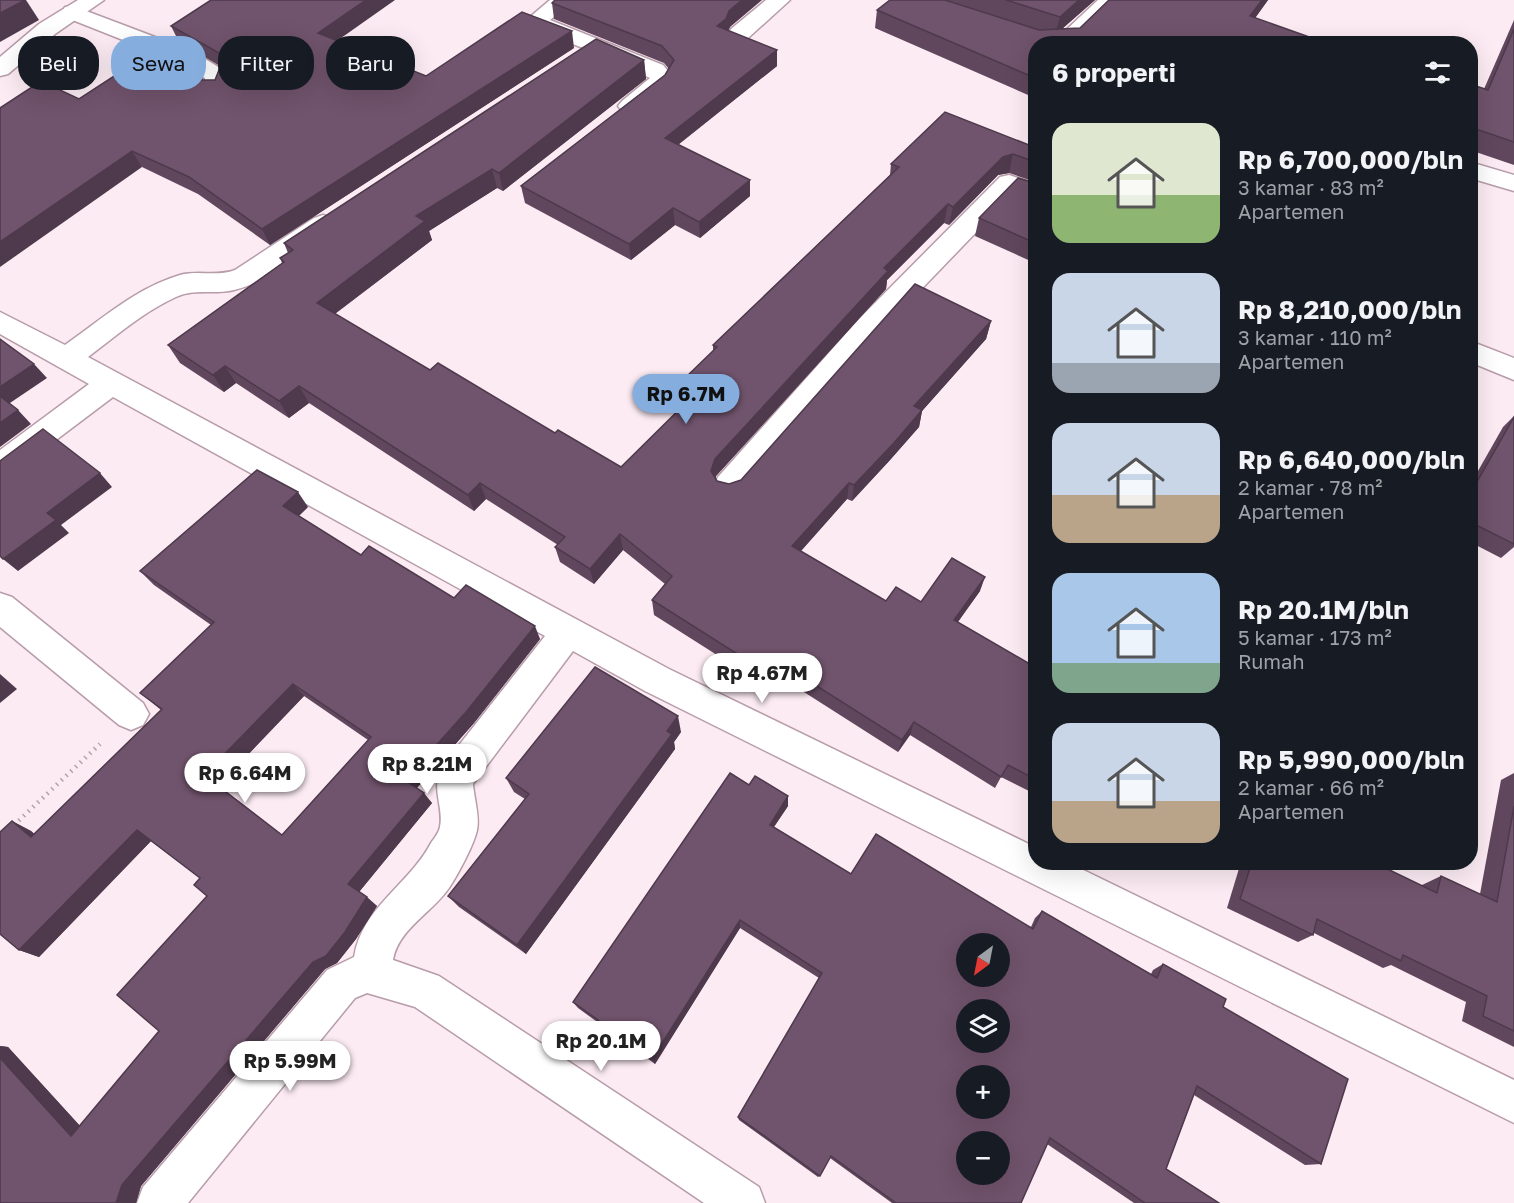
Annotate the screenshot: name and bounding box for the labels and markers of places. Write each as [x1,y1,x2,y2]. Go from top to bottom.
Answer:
pin: Rp 6.7M [631,374,741,425]
pin: Rp 4.67M [700,653,824,704]
pin: Rp 8.21M [365,744,489,795]
pin: Rp 6.64M [183,753,307,804]
pin: Rp 20.1M [539,1021,663,1072]
pin: Rp 5.99M [228,1041,352,1092]

